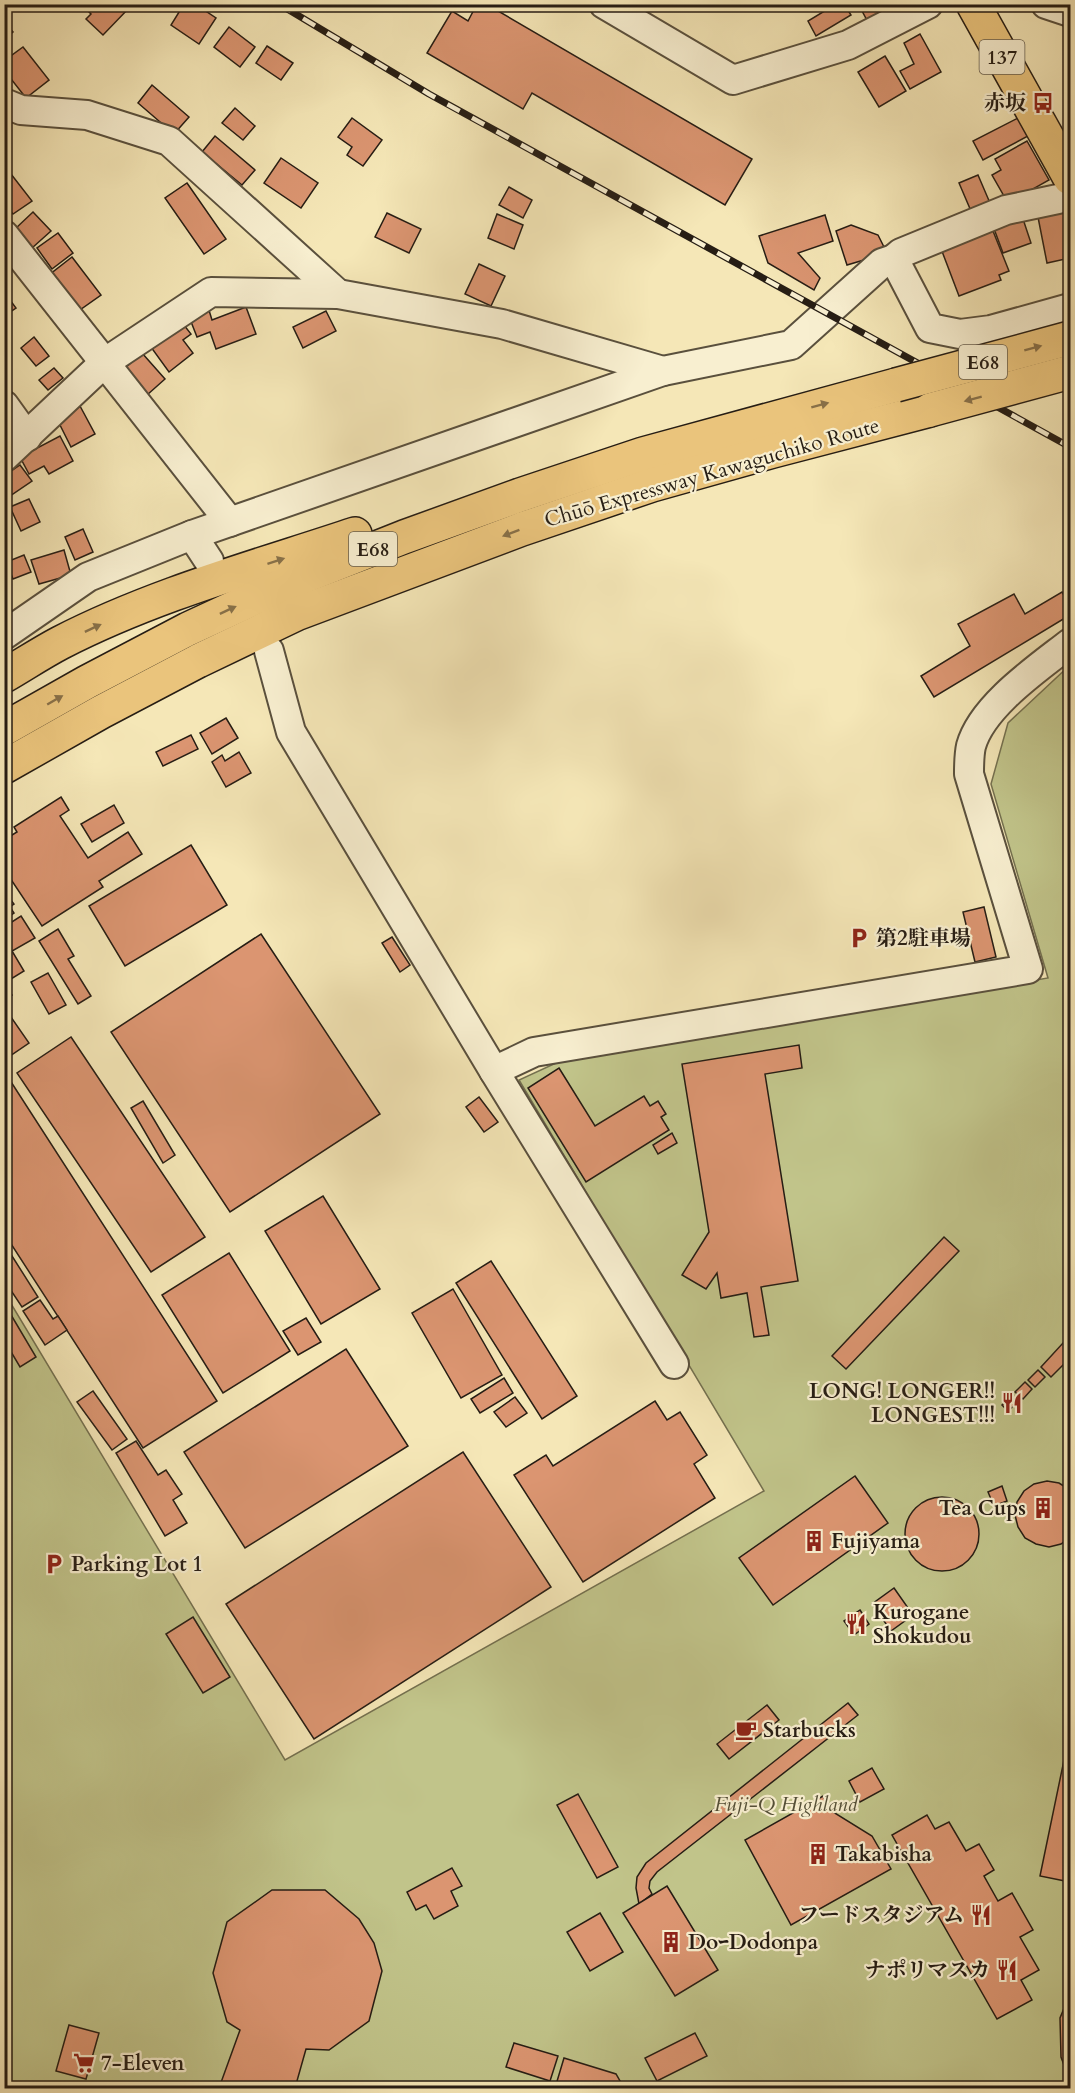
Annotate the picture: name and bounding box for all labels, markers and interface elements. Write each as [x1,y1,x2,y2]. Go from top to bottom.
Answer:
road number: 137 [980,40,1024,74]
place label: 赤坂 [984,89,1026,118]
bus stop icon: 赤坂 [1031,91,1055,115]
one-way arrow [1024,343,1042,352]
road number: E68 [959,345,1007,379]
one-way arrow [964,394,983,404]
one-way arrow [811,400,829,410]
street label: Chūō Expressway Kawaguchiko Route [541,411,883,535]
one-way arrow [502,529,520,538]
road number: E68 [349,532,397,566]
one-way arrow [267,555,285,565]
one-way arrow [220,606,237,615]
one-way arrow [84,623,101,632]
one-way arrow [47,695,63,706]
place label: 第2駐車場 [876,924,971,953]
parking icon: 第2駐車場 [847,926,871,950]
place label: LONG! LONGER!! LONGEST!!! [809,1377,995,1430]
restaurant icon: LONG! LONGER!! LONGEST!!! [1000,1391,1024,1415]
place label: Tea Cups [938,1494,1026,1523]
building icon: Tea Cups [1031,1496,1055,1520]
place label: Fujiyama [831,1527,921,1556]
building icon: Fujiyama [802,1529,826,1553]
place label: Parking Lot 1 [71,1550,203,1579]
parking icon: Parking Lot 1 [42,1552,66,1576]
place label: Kurogane Shokudou [873,1598,971,1651]
restaurant icon: Kurogane Shokudou [844,1612,868,1636]
place label: Starbucks [763,1716,856,1745]
cafe icon: Starbucks [734,1718,758,1742]
park label: Fuji-Q Highland [714,1790,859,1819]
place label: Takabisha [835,1840,933,1869]
building icon: Takabisha [806,1842,830,1866]
place label: フードスタジアム [798,1901,964,1930]
restaurant icon: フードスタジアム [969,1903,993,1927]
place label: DoｰDodonpa [688,1928,819,1957]
building icon: DoｰDodonpa [659,1930,683,1954]
place label: ナポリマスカ [864,1956,990,1985]
restaurant icon: ナポリマスカ [995,1958,1019,1982]
place label: 7-Eleven [101,2049,185,2078]
supermarket icon: 7-Eleven [72,2051,96,2075]

